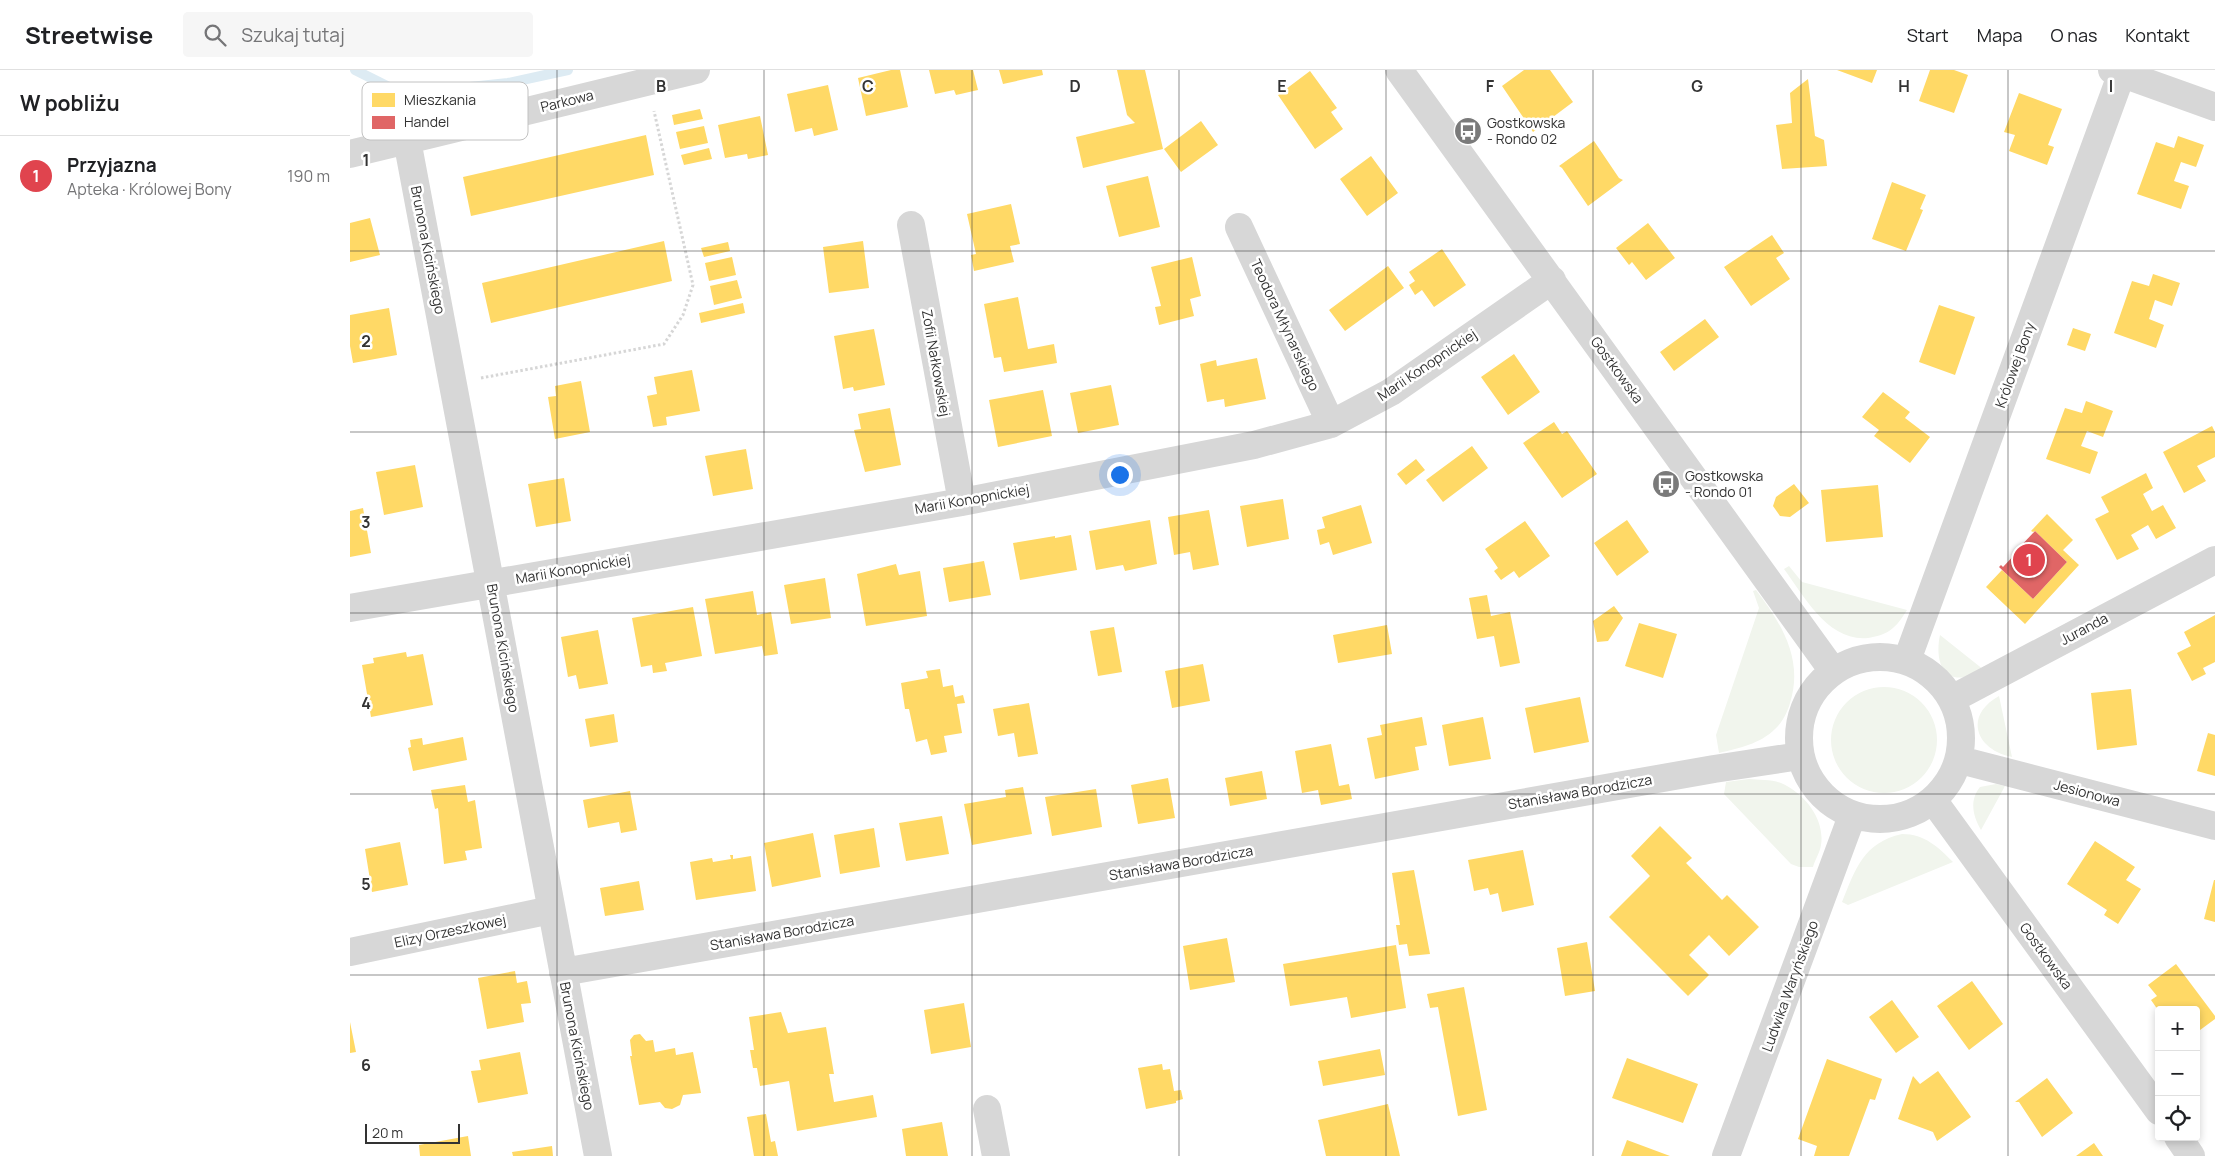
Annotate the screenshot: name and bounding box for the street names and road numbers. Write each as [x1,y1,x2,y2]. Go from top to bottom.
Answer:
street label: Parkowa [538,85,595,116]
street label: Brunona Kicińskiego [407,184,450,316]
street label: Teodora Młynarskiego [1247,256,1324,394]
street label: Zofii Nałkowskiej [918,308,955,418]
street label: Królowej Bony [1990,319,2039,410]
street label: Marii Konopnickiej [1373,324,1480,405]
street label: Gostkowska [1587,332,1648,407]
street label: Marii Konopnickiej [913,479,1031,518]
street label: Marii Konopnickiej [514,549,632,588]
street label: Brunona Kicińskiego [483,582,524,714]
street label: Juranda [2056,608,2111,649]
street label: Stanisława Borodzicza [1506,769,1653,814]
street label: Jesionowa [2052,775,2122,810]
street label: Stanisława Borodzicza [1107,840,1254,885]
street label: Elizy Orzeszkowej [392,909,508,952]
street label: Stanisława Borodzicza [708,910,855,955]
street label: Ludwika Waryńskiego [1757,917,1822,1054]
street label: Gostkowska [2016,918,2077,993]
street label: Brunona Kicińskiego [556,980,599,1112]

